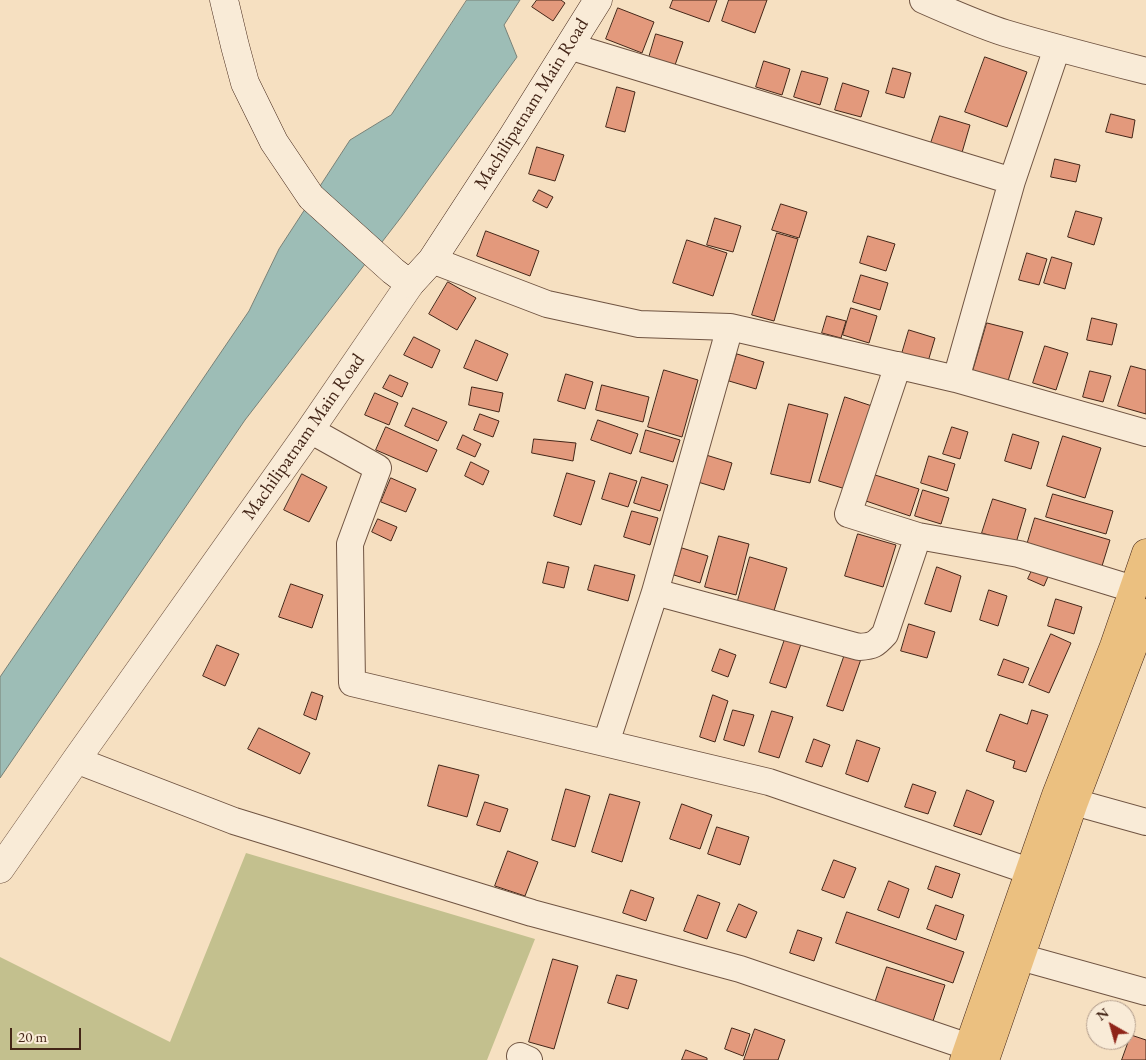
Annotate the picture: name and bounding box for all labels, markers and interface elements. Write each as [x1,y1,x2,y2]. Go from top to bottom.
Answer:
street label: Machilipatnam Main Road [470,14,594,194]
street label: Machilipatnam Main Road [238,350,370,524]
north arrow [1086,1000,1136,1050]
text: N [1092,1003,1112,1025]
scale bar [12,1018,84,1050]
text: 20 m [18,1027,47,1046]

